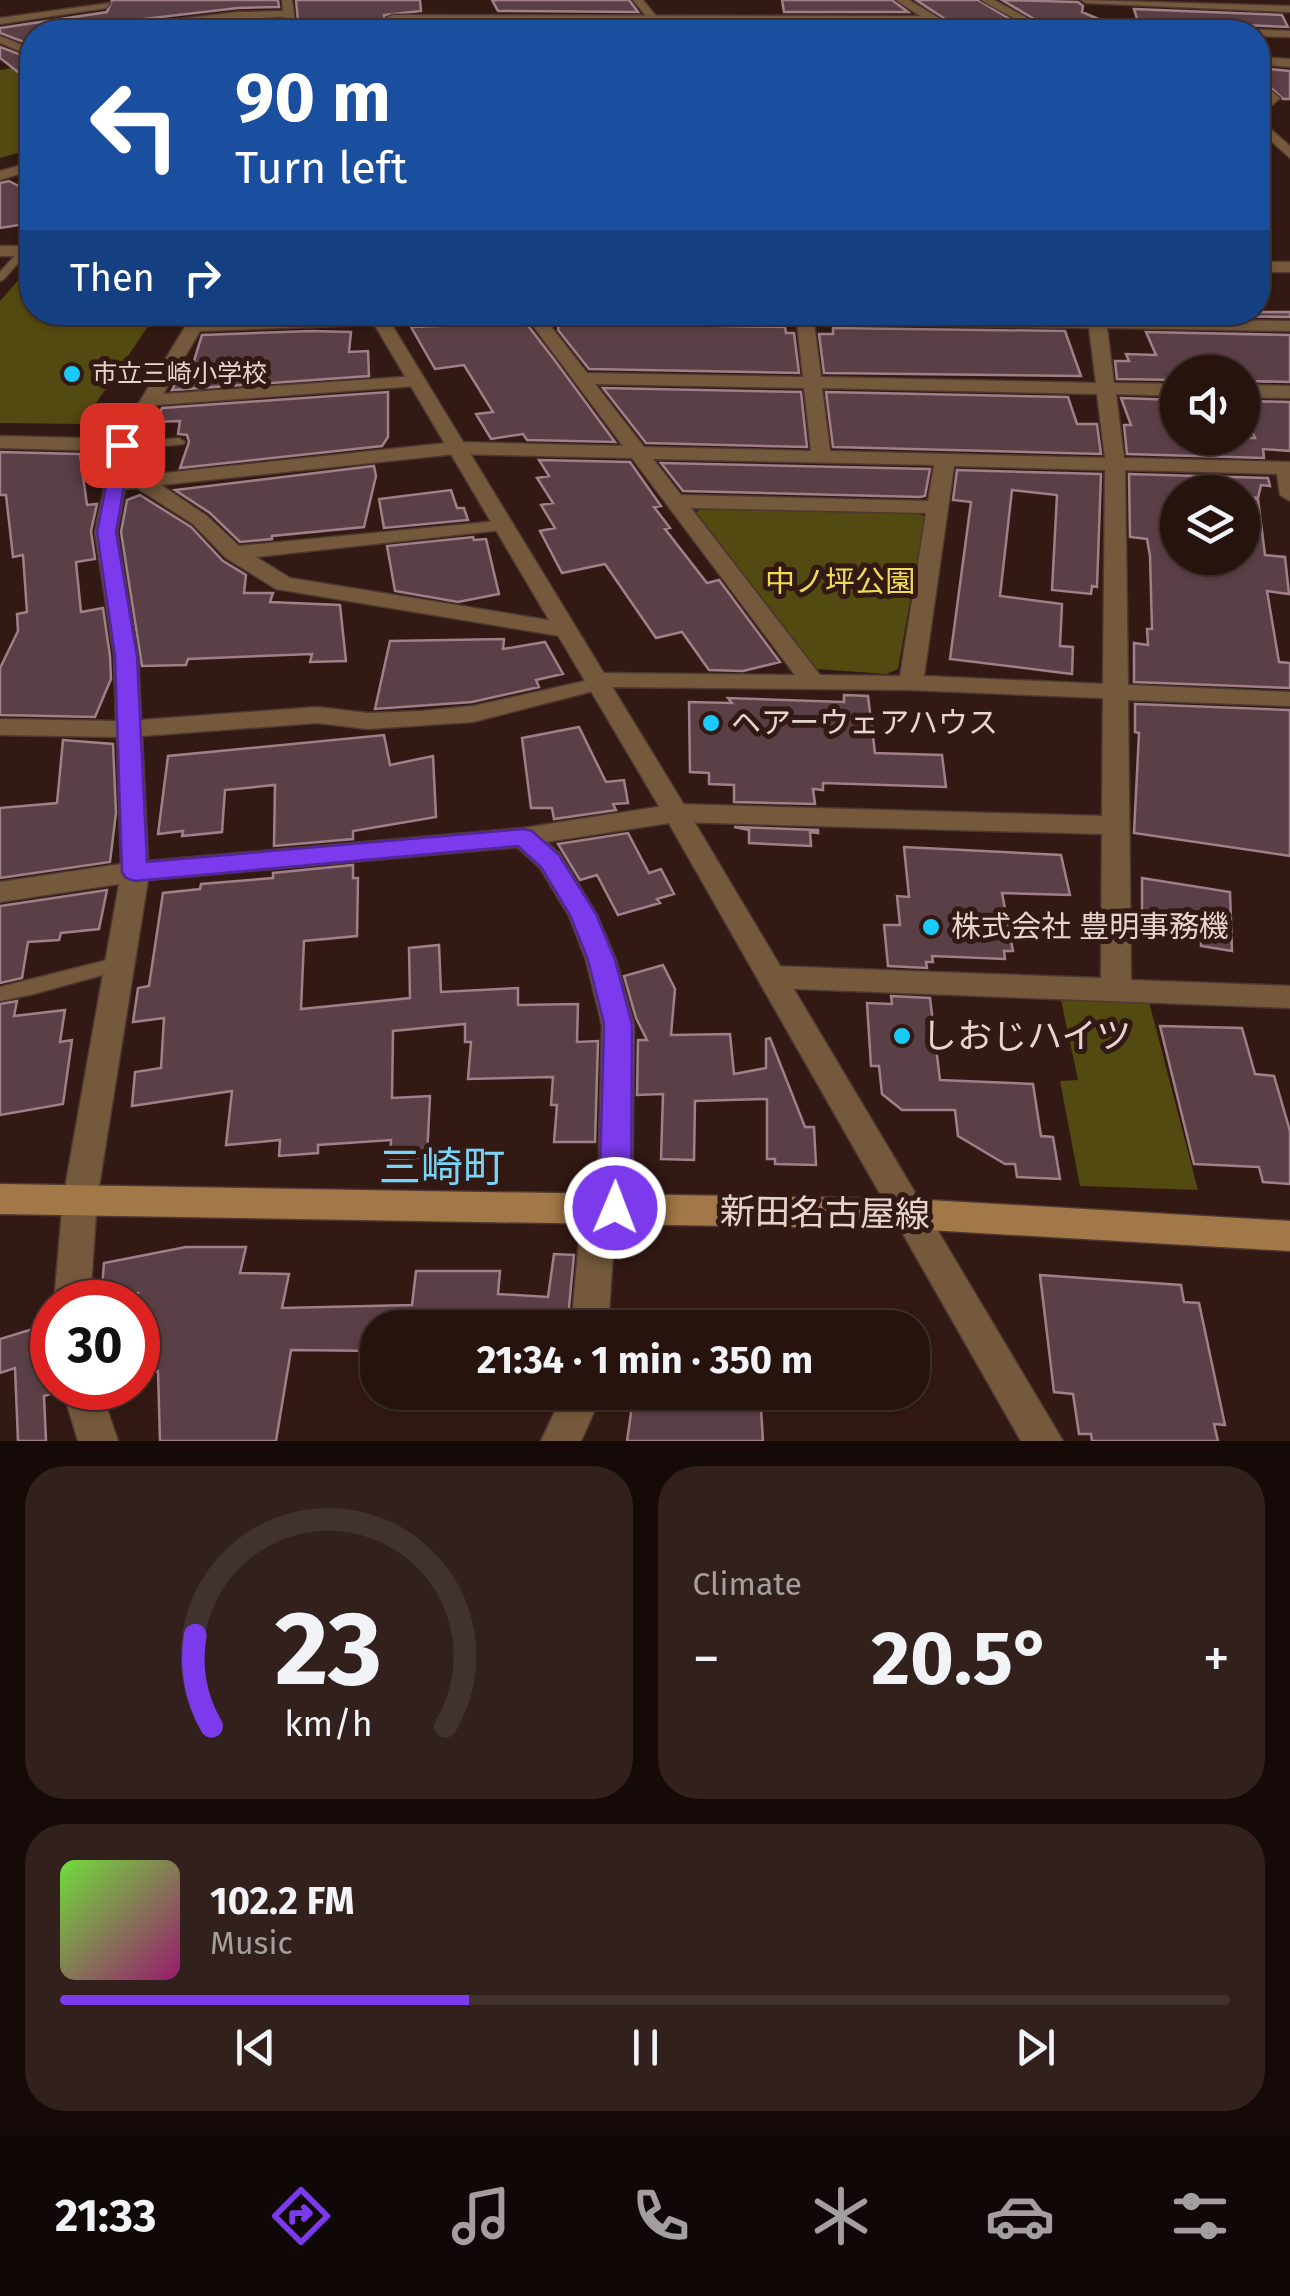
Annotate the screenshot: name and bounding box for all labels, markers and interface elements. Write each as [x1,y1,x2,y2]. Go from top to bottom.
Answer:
text: 90 m [235,56,391,140]
icon: left [70,60,200,190]
text: Turn left [235,141,407,195]
icon: right [175,250,230,305]
text: Then [70,255,155,301]
map controls [1160,355,1260,575]
button: sound [1160,355,1260,455]
place label: 市立三崎小学校 [92,359,267,389]
marker: 市立三崎小学校 [61,363,83,385]
pin [80,403,165,488]
icon: arrive [95,418,150,473]
button: layers [1160,475,1260,575]
park label: 中ノ坪公園 [765,564,915,600]
place label: ヘアーウェアハウス [731,705,998,741]
marker: ヘアーウェアハウス [700,712,722,734]
place label: 株式会社 豊明事務機 [951,909,1229,945]
marker: 株式会社 豊明事務機 [920,916,942,938]
place label: しおじハイツ [922,1015,1131,1057]
marker: しおじハイツ [891,1025,913,1047]
district label: 三崎町 [379,1143,505,1193]
position arrow [563,1156,667,1260]
street label: 新田名古屋線 [720,1190,930,1236]
speed limit sign: 30 [30,1280,160,1410]
text: 21:34 · 1 min · 350 m [477,1337,813,1383]
text: Climate [693,1565,802,1603]
text: 23 [275,1587,382,1712]
text: 20.5° [871,1614,1051,1704]
text: − [693,1626,720,1692]
text: + [1203,1626,1230,1692]
text: km/h [285,1703,373,1745]
text: 102.2 FM [210,1878,354,1924]
text: Music [210,1924,293,1962]
icon: previous [228,2020,283,2075]
icon: pause [618,2020,673,2075]
icon: next [1008,2020,1063,2075]
icon: directions [266,2181,336,2251]
icon: music [446,2181,516,2251]
icon: phone [626,2181,696,2251]
icon: climate [806,2181,876,2251]
icon: car [985,2181,1055,2251]
icon: filters [1165,2181,1235,2251]
text: 21:33 [55,2189,156,2243]

